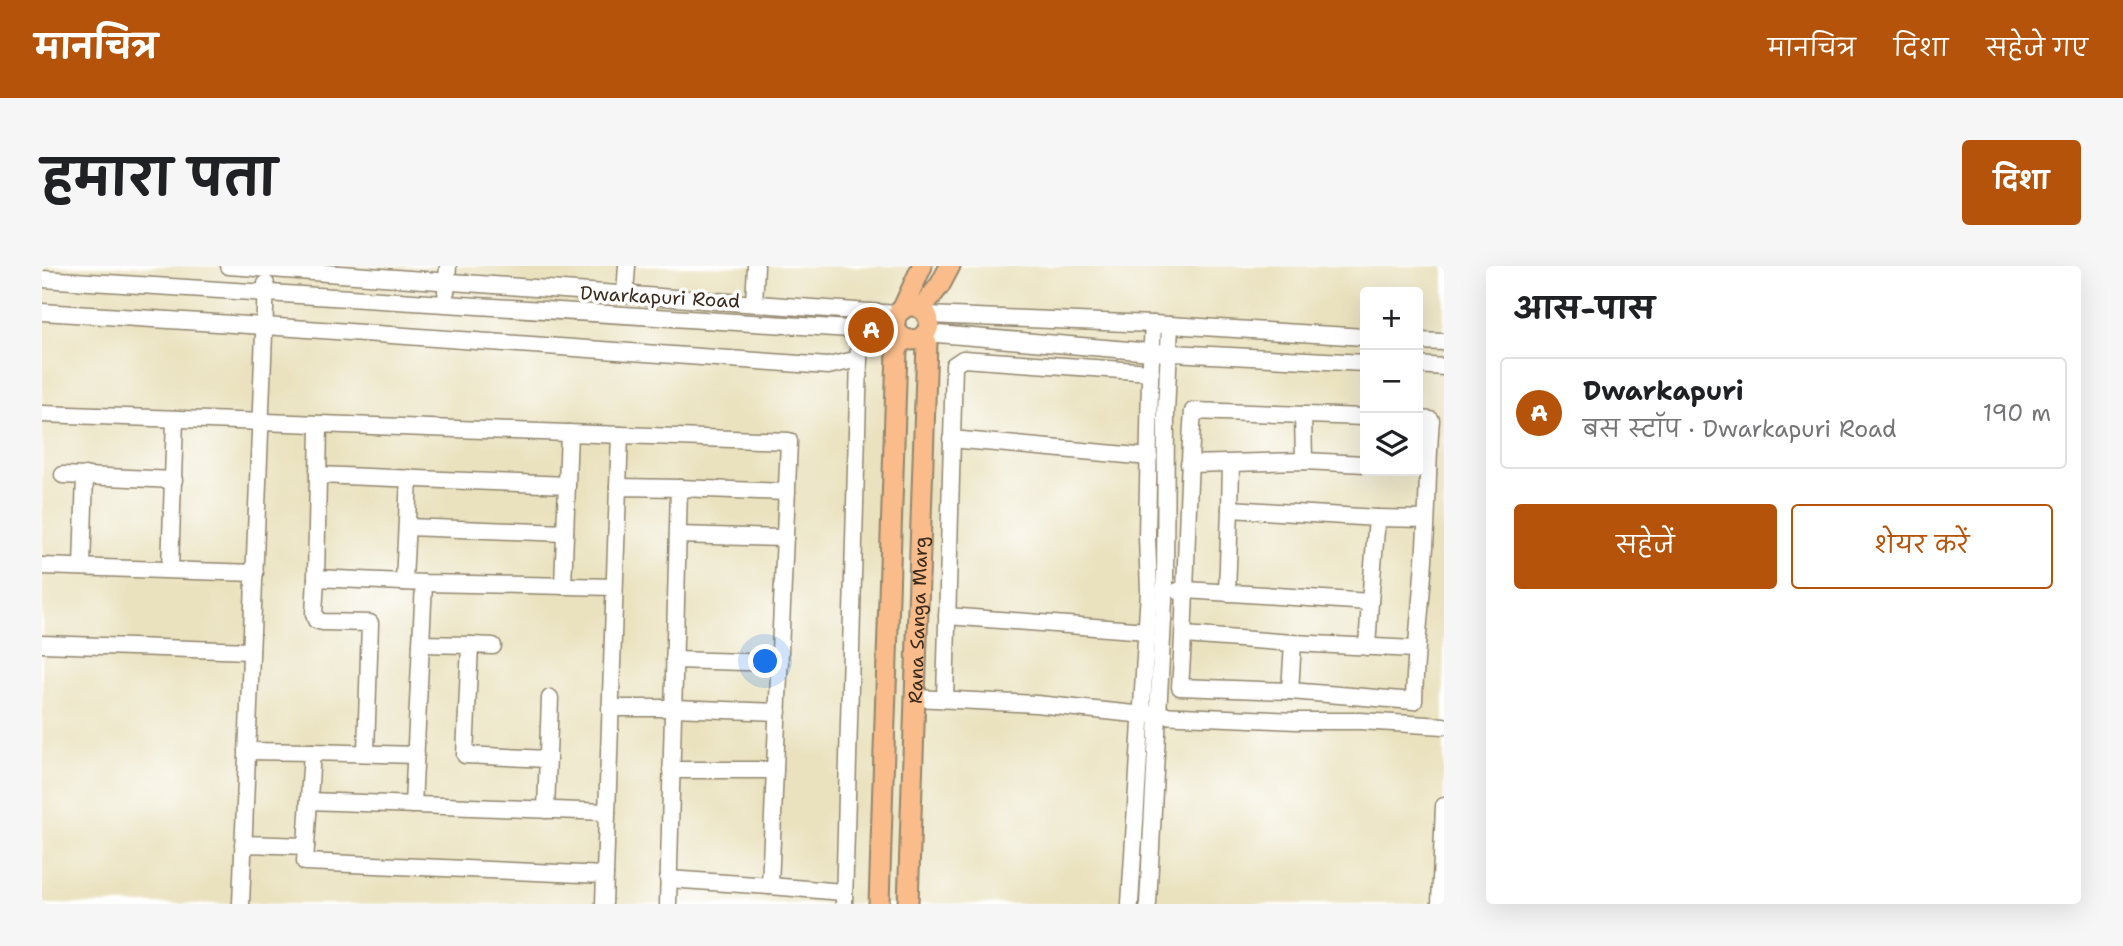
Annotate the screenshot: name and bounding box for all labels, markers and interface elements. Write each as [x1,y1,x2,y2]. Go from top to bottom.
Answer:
text: मानचित्र [35,24,158,69]
text: मानचित्र [1768,32,1856,64]
text: दिशा [1894,32,1948,64]
text: सहेजे गए [1986,32,2088,64]
button: दिशा [1962,140,2081,225]
text: हमारा पता [42,145,277,211]
street label: Dwarkapuri Road [579,280,741,314]
map controls [1360,287,1423,476]
button: + [1360,287,1423,350]
text: आस-पास [1514,288,1655,329]
pin: A [848,304,894,356]
button: − [1360,350,1423,413]
text: Dwarkapuri [1583,373,1744,408]
text: A [1530,398,1548,428]
text: 190 m [1983,398,2051,428]
button: layers [1360,413,1423,476]
text: बस स्टॉप · Dwarkapuri Road [1583,414,1897,444]
button: सहेजें [1514,504,1777,589]
button: शेयर करें [1791,504,2053,589]
street label: Rana Sanga Marg [902,536,933,704]
your location [748,644,782,678]

